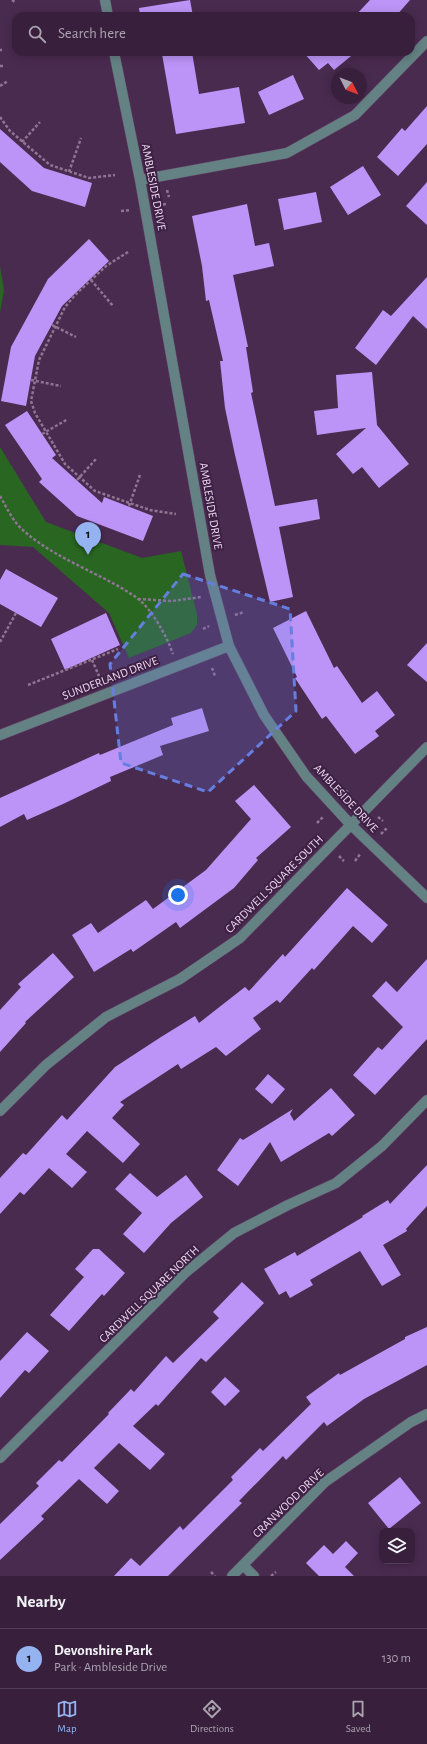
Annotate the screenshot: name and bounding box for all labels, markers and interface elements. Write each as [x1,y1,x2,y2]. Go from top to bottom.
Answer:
search box [12,12,415,56]
icon: search [26,23,48,45]
text: Search here [58,26,126,41]
north arrow [331,68,367,104]
street label: AMBLESIDE DRIVE [140,143,168,232]
street label: AMBLESIDE DRIVE [197,462,225,551]
pin: 1 [75,522,101,555]
street label: SUNDERLAND DRIVE [61,654,160,702]
street label: AMBLESIDE DRIVE [312,762,381,834]
street label: CARDWELL SQUARE SOUTH [223,833,326,936]
your location [168,885,188,905]
street label: CARDWELL SQUARE NORTH [97,1243,202,1346]
street label: CRANWOOD DRIVE [250,1466,326,1540]
map controls [379,1528,415,1564]
button: layers [379,1528,415,1564]
text: Nearby [16,1593,66,1610]
text: Devonshire Park [54,1643,152,1658]
text: 1 [27,1652,31,1665]
text: 130 m [382,1652,411,1665]
text: Park · Ambleside Drive [54,1661,167,1674]
tab: Map [56,1698,78,1735]
tab: Directions [190,1698,234,1735]
tab: Saved [346,1698,371,1735]

